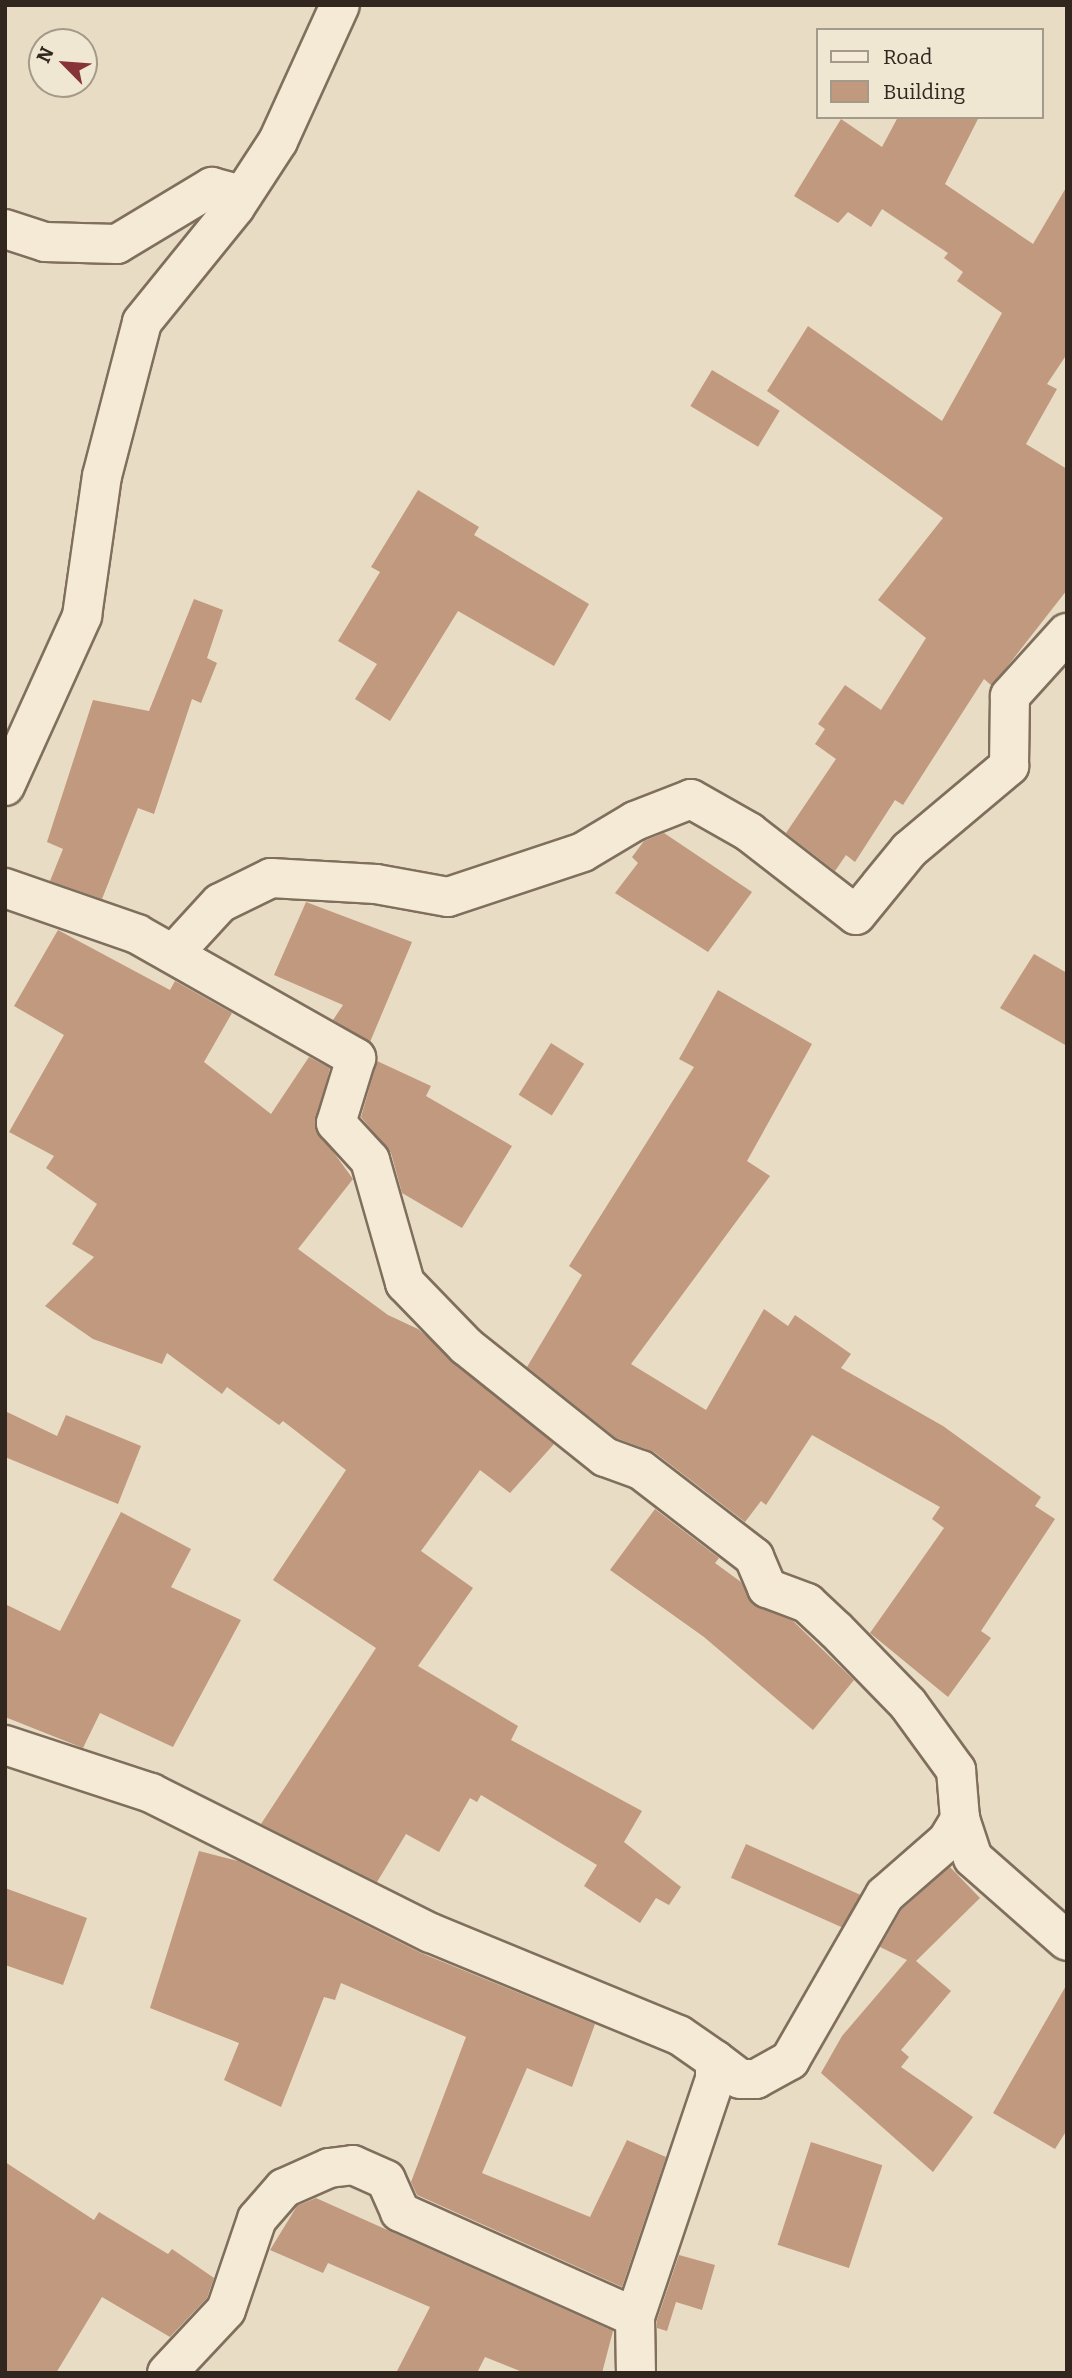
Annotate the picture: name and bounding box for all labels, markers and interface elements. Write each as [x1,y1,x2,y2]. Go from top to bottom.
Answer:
north arrow [28,28,98,98]
legend [816,28,1044,119]
text: N [32,43,59,66]
text: Road [883,44,932,70]
text: Building [883,79,965,105]

